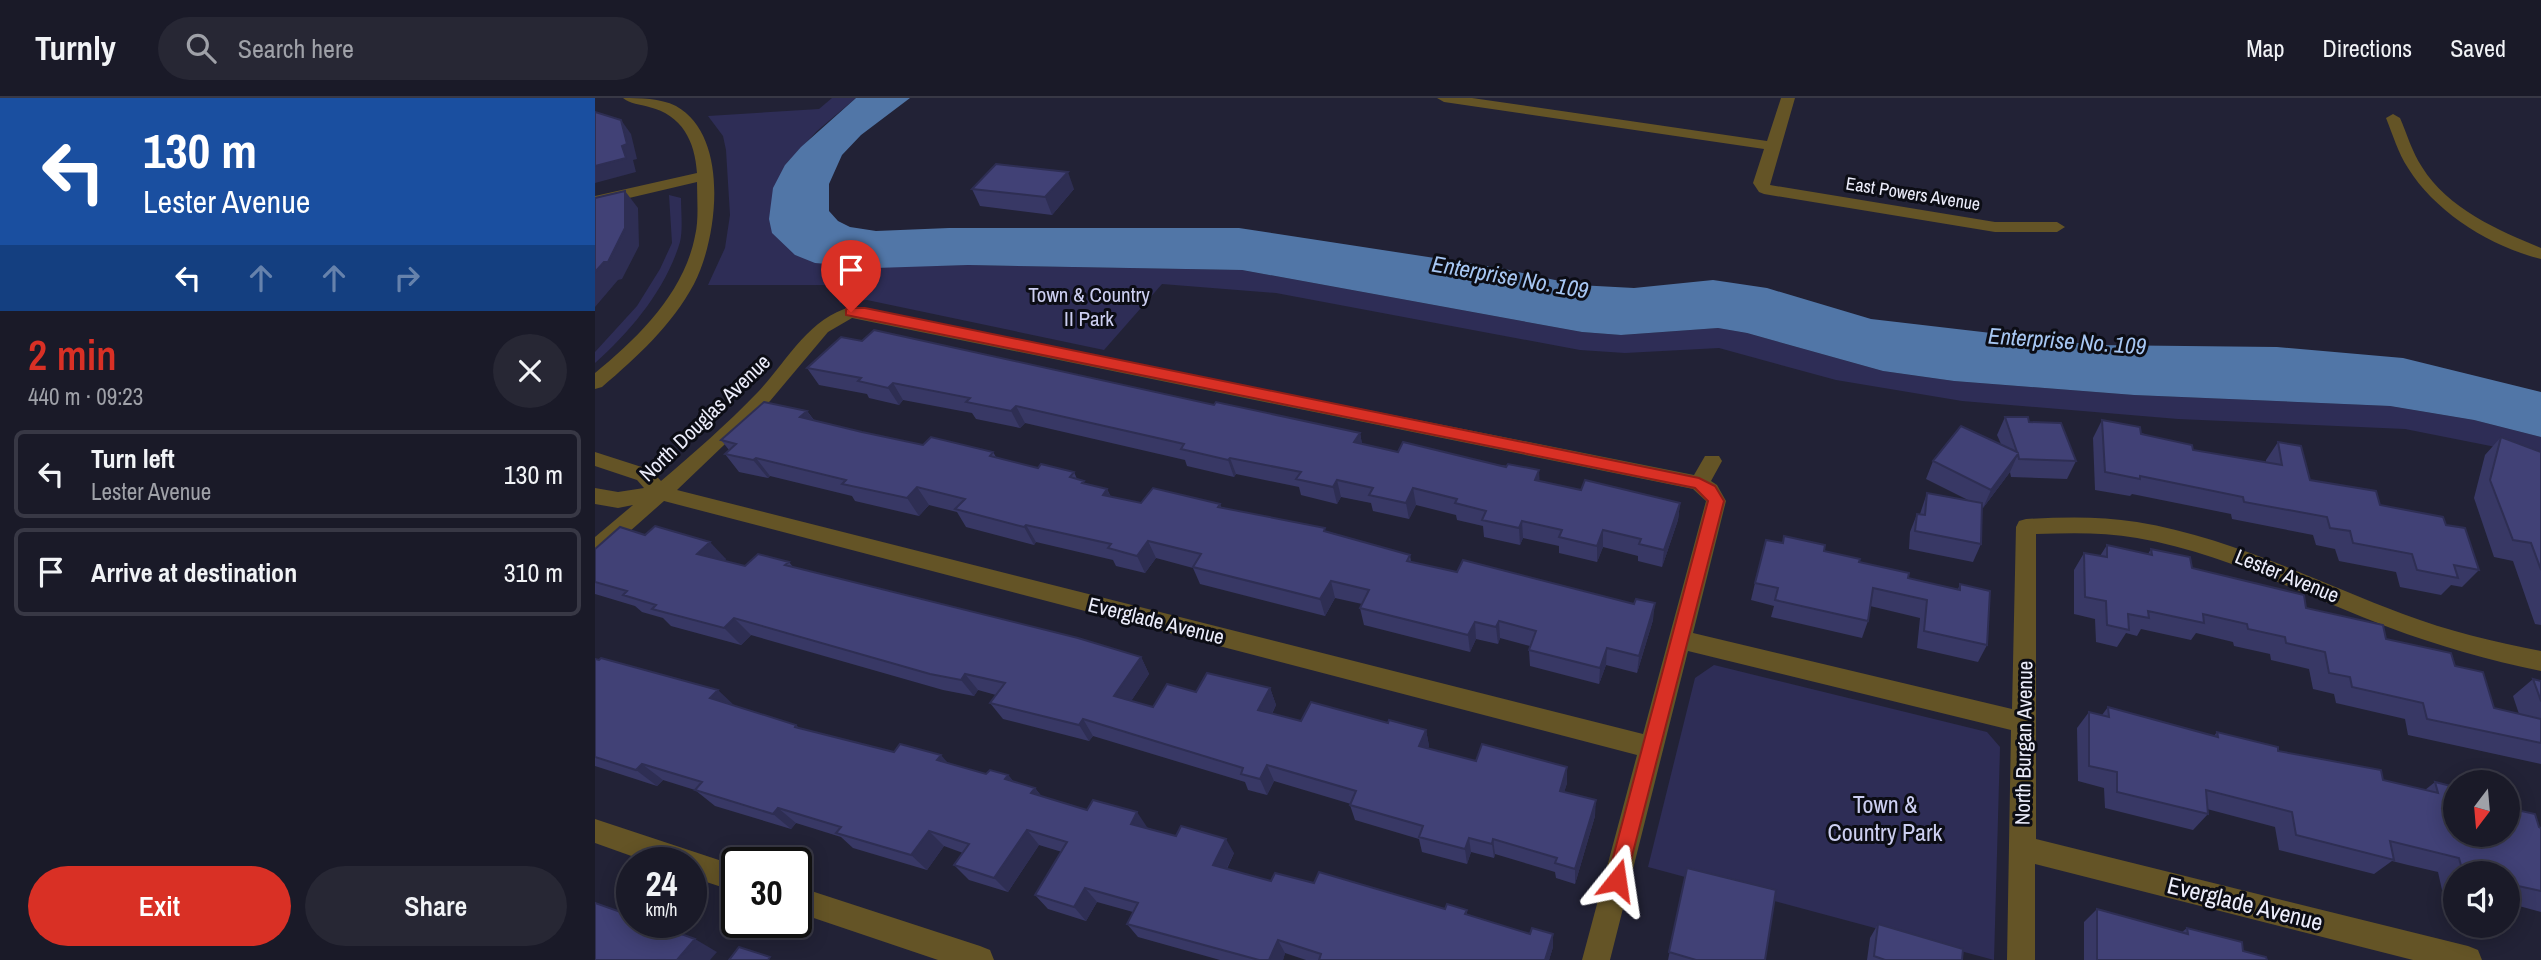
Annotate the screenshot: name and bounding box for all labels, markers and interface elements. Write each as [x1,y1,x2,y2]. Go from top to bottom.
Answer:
search box [158,17,648,80]
text: Turnly [35,26,116,70]
icon: search [182,29,220,67]
text: Search here [238,31,354,66]
text: Map [2246,32,2284,64]
text: Directions [2322,32,2412,64]
text: Saved [2450,32,2506,64]
text: 130 m [143,117,257,183]
icon: left [28,126,119,217]
street label: East Powers Avenue [1844,171,1982,216]
text: Lester Avenue [143,180,310,223]
pin [821,240,881,312]
water label: Enterprise No. 109 [1429,247,1591,306]
icon: arrive [832,251,870,289]
icon: left [169,259,207,297]
icon: ahead [242,259,280,297]
icon: ahead [315,259,353,297]
icon: right [388,259,426,297]
park label: Town & Country II Park [1028,280,1150,333]
water label: Enterprise No. 109 [1987,320,2148,362]
text: 2 min [28,327,117,383]
button: close [493,334,567,408]
street label: North Douglas Avenue [633,347,777,488]
text: 440 m · 09:23 [28,381,143,412]
text: Turn left [91,441,175,476]
icon: left [32,455,70,493]
text: 130 m [504,457,563,492]
text: Lester Avenue [91,476,211,507]
street label: Lester Avenue [2231,542,2344,610]
icon: arrive [32,553,70,591]
text: Arrive at destination [91,555,297,590]
text: 310 m [504,555,563,590]
street label: Everglade Avenue [1085,590,1227,651]
street label: North Burgan Avenue [2008,661,2039,825]
north arrow [2443,770,2520,847]
map controls [2443,770,2520,938]
park label: Town & Country Park [1828,788,1943,848]
position arrow [1580,843,1654,917]
speed limit sign: 30 [721,847,812,938]
text: 24 [646,860,677,907]
button: sound [2443,861,2520,938]
button: Exit [28,866,291,946]
button: Share [305,866,567,946]
street label: Everglade Avenue [2164,868,2326,938]
text: km/h [646,897,678,922]

